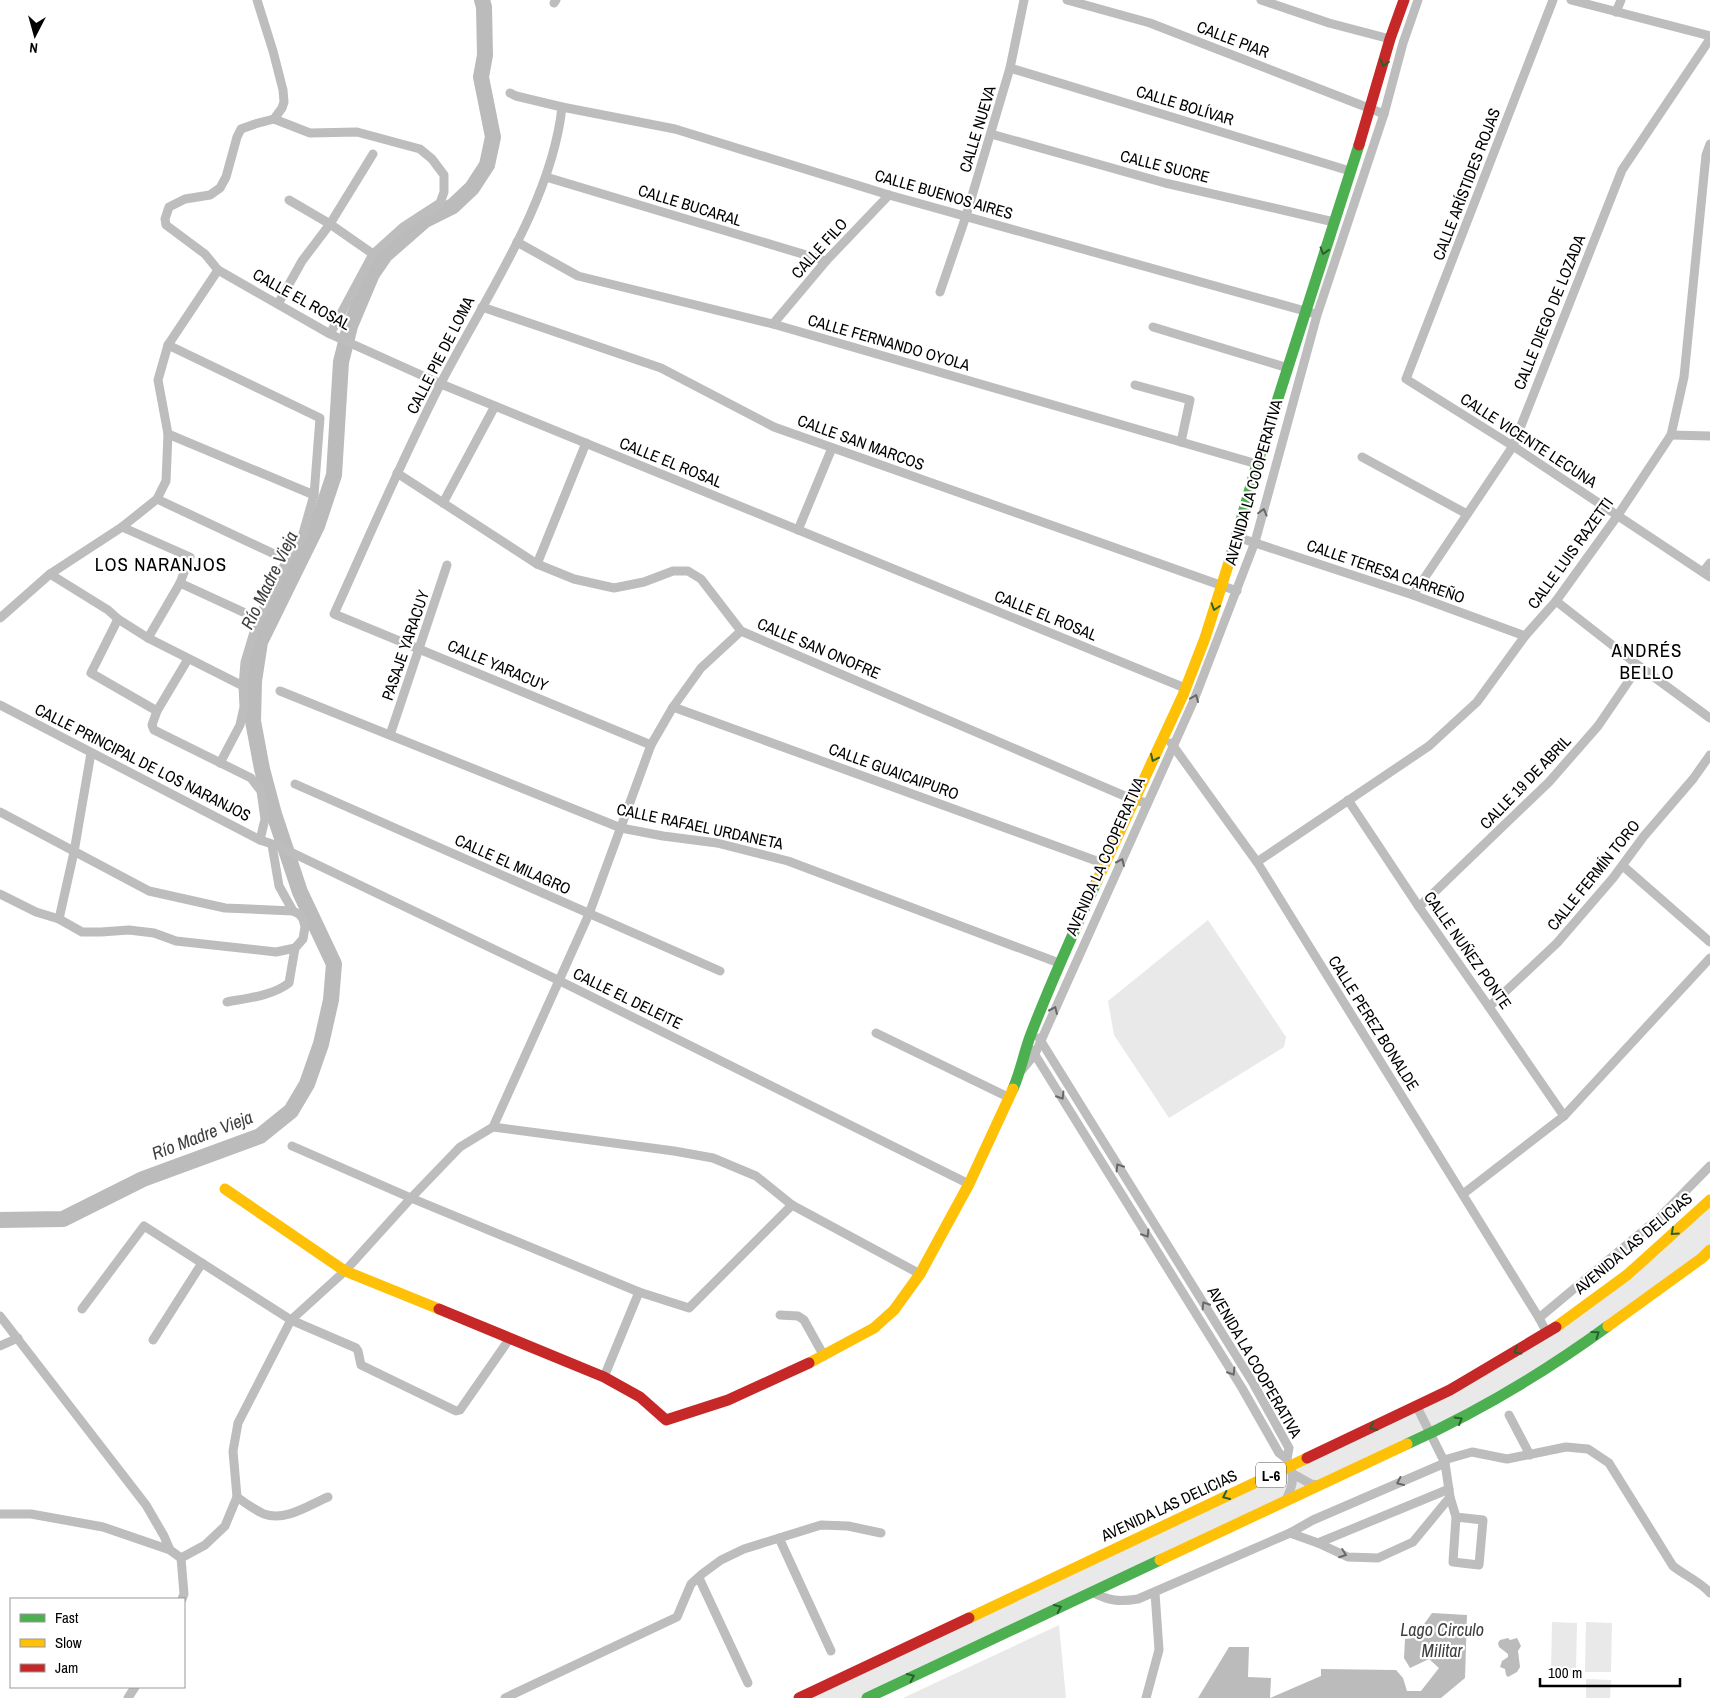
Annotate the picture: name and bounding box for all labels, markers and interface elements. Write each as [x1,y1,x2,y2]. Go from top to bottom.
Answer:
north arrow [10,10,60,60]
street label: CALLE PIAR [1194,15,1273,63]
text: N [29,39,39,57]
one-way arrow [1379,58,1389,66]
street label: CALLE BOLÍVAR [1133,80,1237,130]
street label: CALLE NUEVA [953,83,1001,175]
street label: CALLE ARÍSTIDES ROJAS [1427,105,1505,263]
street label: CALLE SUCRE [1118,144,1212,188]
street label: CALLE BUENOS AIRES [872,164,1016,224]
street label: CALLE BUCARAL [636,179,745,231]
street label: CALLE FILO [786,213,852,283]
street label: CALLE DIEGO DE LOZADA [1508,231,1590,393]
one-way arrow [1320,247,1330,255]
street label: CALLE EL ROSAL [249,263,356,335]
street label: CALLE PIE DE LOMA [401,292,479,417]
street label: CALLE FERNANDO OYOLA [805,308,973,376]
street label: CALLE VICENTE LECUNA [1456,387,1602,493]
street label: AVENIDA LA COOPERATIVA [1219,396,1287,568]
street label: CALLE SAN MARCOS [795,409,928,475]
street label: CALLE EL ROSAL [616,431,726,493]
street label: CALLE LUIS RAZETTI [1522,493,1618,613]
one-way arrow [1257,508,1268,517]
water label: Río Madre Vieja [234,527,304,633]
street label: CALLE TERESA CARREÑO [1304,534,1468,608]
district label: LOS NARANJOS [95,551,227,577]
street label: CALLE EL ROSAL [991,584,1101,646]
street label: PASAJE YARACUY [376,587,434,703]
one-way arrow [1211,603,1221,611]
street label: CALLE SAN ONOFRE [754,612,884,684]
street label: CALLE YARACUY [444,634,552,696]
district label: ANDRÉS BELLO [1611,637,1682,685]
one-way arrow [1189,694,1200,703]
street label: CALLE PRINCIPAL DE LOS NARANJOS [31,698,255,826]
street label: CALLE 19 DE ABRIL [1475,730,1576,834]
street label: CALLE GUAICAIPURO [826,737,962,805]
one-way arrow [1149,753,1160,762]
street label: AVENIDA LA COOPERATIVA [1060,773,1150,940]
street label: CALLE RAFAEL URDANETA [615,798,786,854]
street label: CALLE FERMÍN TORO [1541,815,1645,935]
street label: CALLE EL MILAGRO [451,829,575,899]
one-way arrow [1114,858,1124,867]
street label: CALLE NUÑEZ PONTE [1419,887,1517,1013]
street label: CALLE PEREZ BONALDE [1324,951,1424,1095]
street label: CALLE EL DELEITE [570,962,686,1034]
one-way arrow [1048,1006,1058,1015]
one-way arrow [1054,1090,1064,1099]
water label: Río Madre Vieja [148,1104,256,1166]
one-way arrow [1115,1163,1125,1172]
street label: AVENIDA LAS DELICIAS [1569,1187,1697,1300]
one-way arrow [1670,1226,1679,1235]
one-way arrow [1140,1228,1150,1237]
street label: AVENIDA LA COOPERATIVA [1202,1281,1307,1442]
one-way arrow [1201,1301,1211,1310]
one-way arrow [1590,1331,1600,1340]
one-way arrow [1513,1345,1522,1355]
one-way arrow [1226,1366,1236,1375]
one-way arrow [1453,1416,1462,1426]
one-way arrow [1369,1421,1378,1431]
road number: L-6 [1256,1462,1286,1488]
street label: AVENIDA LAS DELICIAS [1096,1464,1241,1547]
one-way arrow [1396,1476,1405,1487]
one-way arrow [1222,1490,1231,1500]
one-way arrow [1338,1548,1347,1558]
legend [10,1598,185,1688]
one-way arrow [1053,1604,1062,1614]
text: Fast [55,1607,79,1628]
water label: Lago Circulo Militar [1400,1617,1484,1663]
text: Slow [55,1632,82,1653]
scale bar [1540,1656,1680,1688]
text: Jam [55,1657,78,1678]
text: 100 m [1548,1662,1582,1683]
one-way arrow [906,1673,915,1683]

